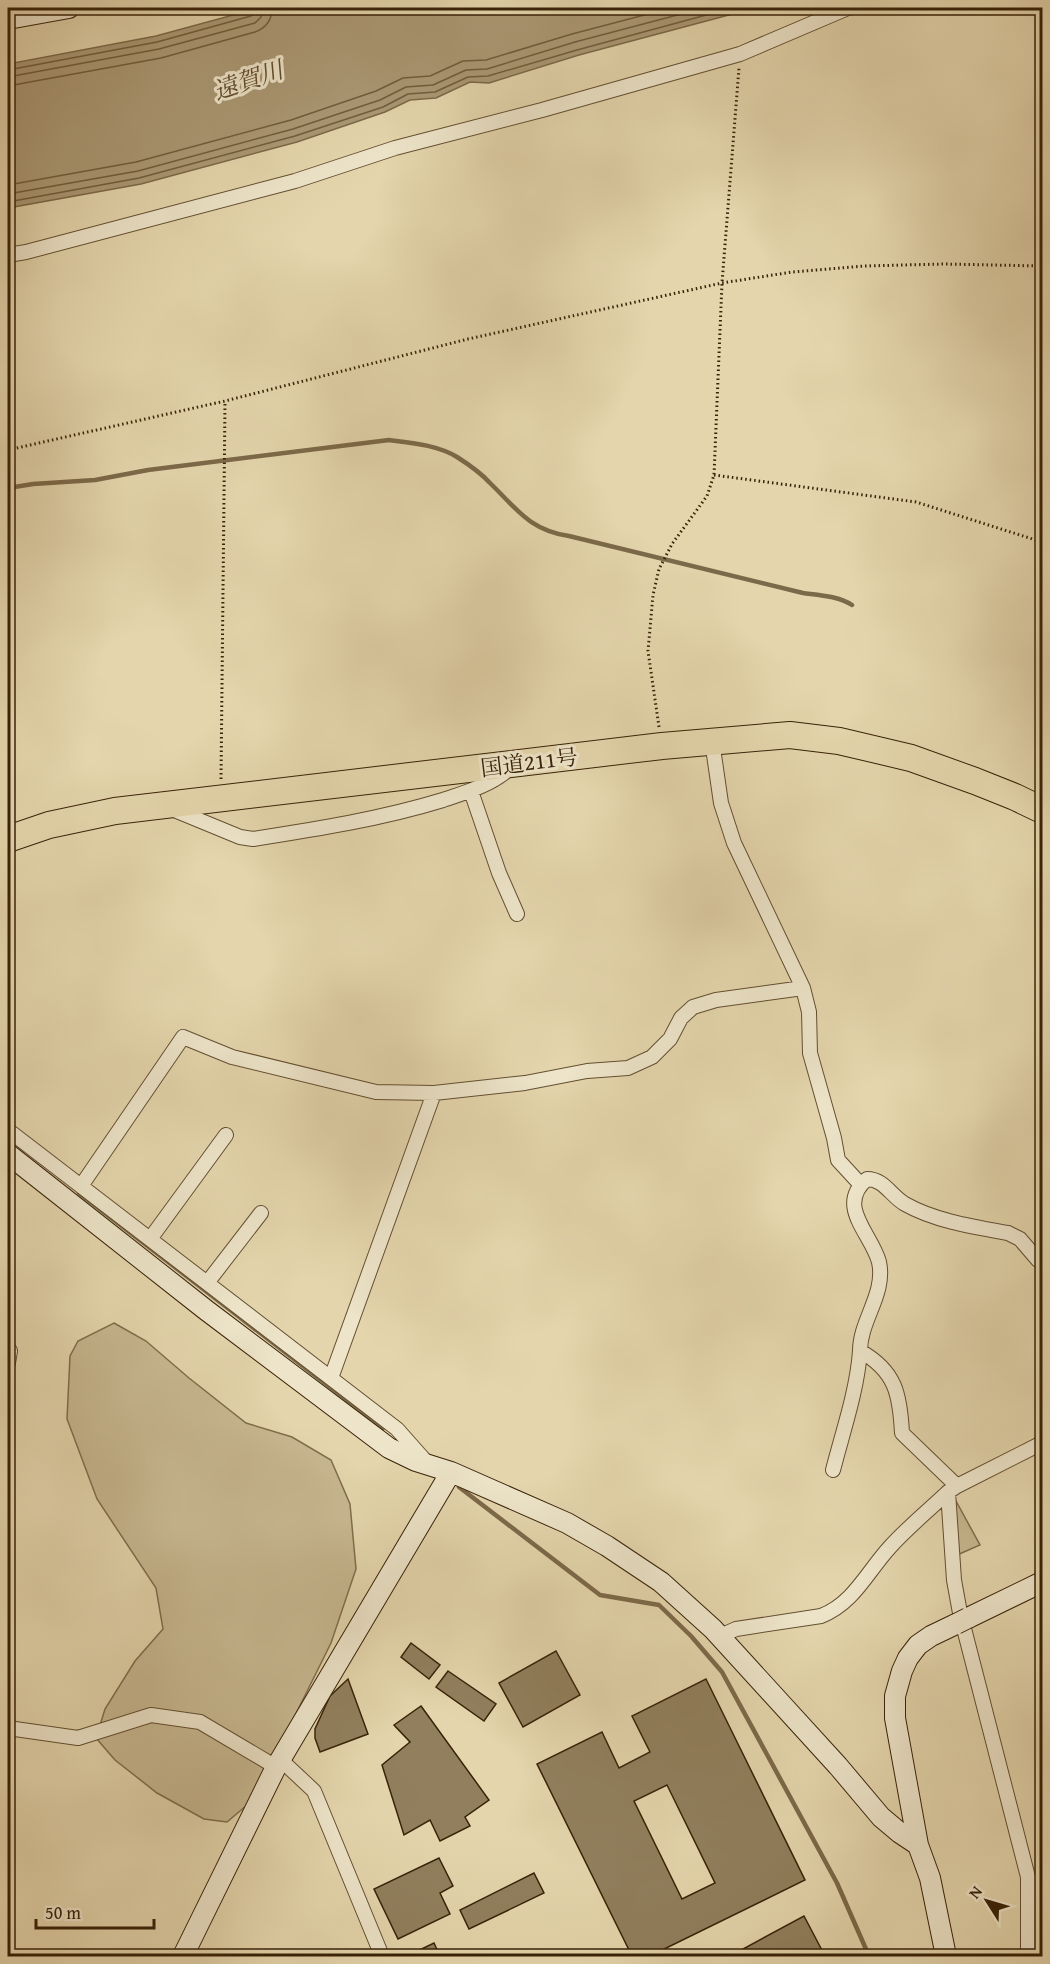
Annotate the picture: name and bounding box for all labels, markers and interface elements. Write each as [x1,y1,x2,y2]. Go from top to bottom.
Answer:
water label: 遠賀川 [208,51,291,108]
street label: 国道211号 [479,740,579,784]
north arrow [957,1871,1017,1931]
text: N [962,1880,988,1903]
scale bar [36,1892,154,1930]
text: 50 m [45,1899,81,1926]

